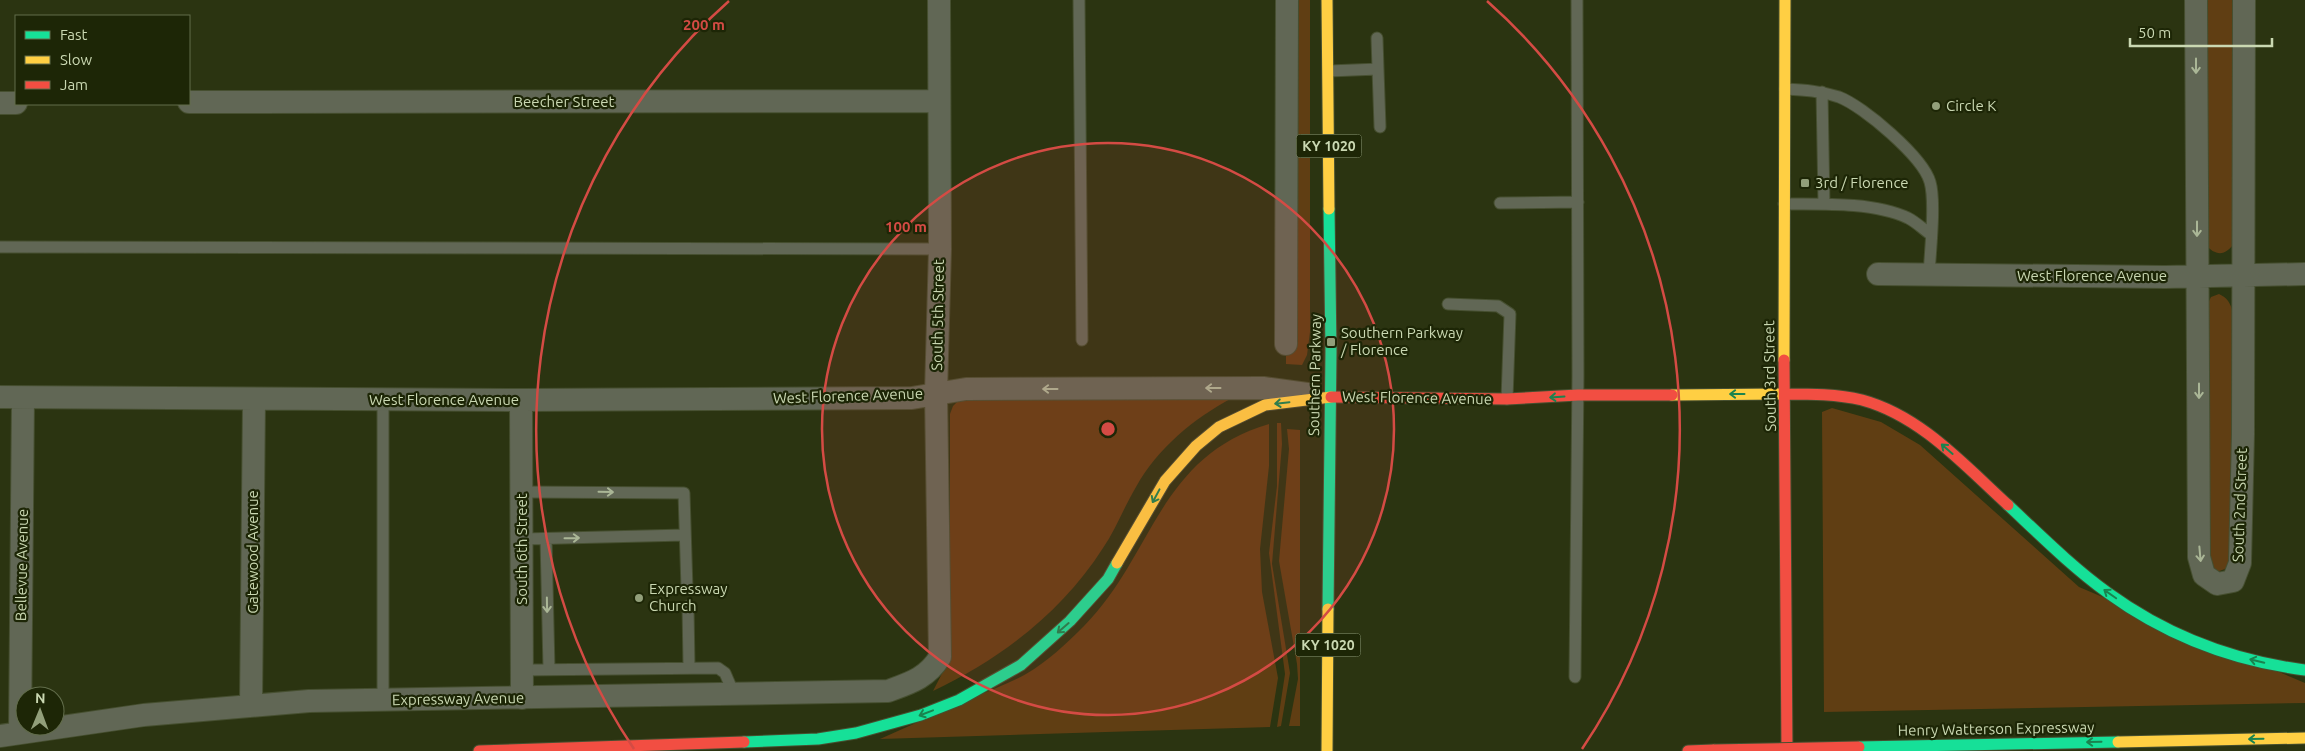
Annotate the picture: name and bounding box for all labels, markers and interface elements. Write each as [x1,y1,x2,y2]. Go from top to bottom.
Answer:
legend [15,15,190,105]
scale bar [2130,15,2272,47]
text: 200 m [683,16,725,33]
text: 50 m [2138,24,2171,41]
text: Fast [60,26,88,43]
text: Slow [60,51,93,68]
one-way arrow [2191,58,2201,74]
text: Jam [60,76,88,93]
street label: Beecher Street [514,93,615,110]
place label: Circle K [1946,97,1996,114]
marker: Circle K [1930,100,1942,112]
road number: KY 1020 [1296,134,1362,158]
place label: 3rd / Florence [1815,174,1909,191]
marker: 3rd / Florence [1799,177,1811,189]
text: 100 m [885,218,927,235]
one-way arrow [2192,220,2202,236]
street label: South 5th Street [928,259,947,371]
street label: West Florence Avenue [2017,267,2167,284]
street label: Southern Parkway [1305,314,1324,436]
street label: South 3rd Street [1760,320,1779,432]
place label: Southern Parkway / Florence [1340,324,1463,358]
marker: Southern Parkway / Florence [1325,336,1337,348]
one-way arrow [2194,382,2204,399]
one-way arrow [1205,383,1221,393]
street label: West Florence Avenue [773,384,923,407]
one-way arrow [1042,384,1058,393]
street label: West Florence Avenue [1342,388,1492,407]
one-way arrow [1729,389,1745,399]
street label: West Florence Avenue [369,391,519,408]
one-way arrow [1549,392,1565,402]
one-way arrow [1274,398,1290,408]
centre of rings [1099,420,1117,438]
one-way arrow [1940,443,1953,454]
street label: South 2nd Street [2229,448,2250,562]
one-way arrow [598,488,614,497]
one-way arrow [1151,489,1161,503]
street label: Gatewood Avenue [244,490,261,614]
street label: South 6th Street [513,493,530,605]
street label: Bellevue Avenue [12,509,31,621]
one-way arrow [563,533,579,543]
one-way arrow [2195,545,2205,561]
place label: Expressway Church [649,580,727,614]
one-way arrow [2103,589,2117,599]
marker: Expressway Church [633,592,645,604]
one-way arrow [543,597,552,613]
one-way arrow [1056,622,1069,633]
road number: KY 1020 [1296,634,1360,656]
one-way arrow [2250,656,2266,665]
north arrow [15,686,65,736]
street label: Expressway Avenue [392,689,524,708]
text: N [35,690,46,706]
one-way arrow [919,709,934,718]
street label: Henry Watterson Expressway [1897,718,2094,739]
one-way arrow [2249,734,2265,744]
one-way arrow [2086,737,2102,747]

